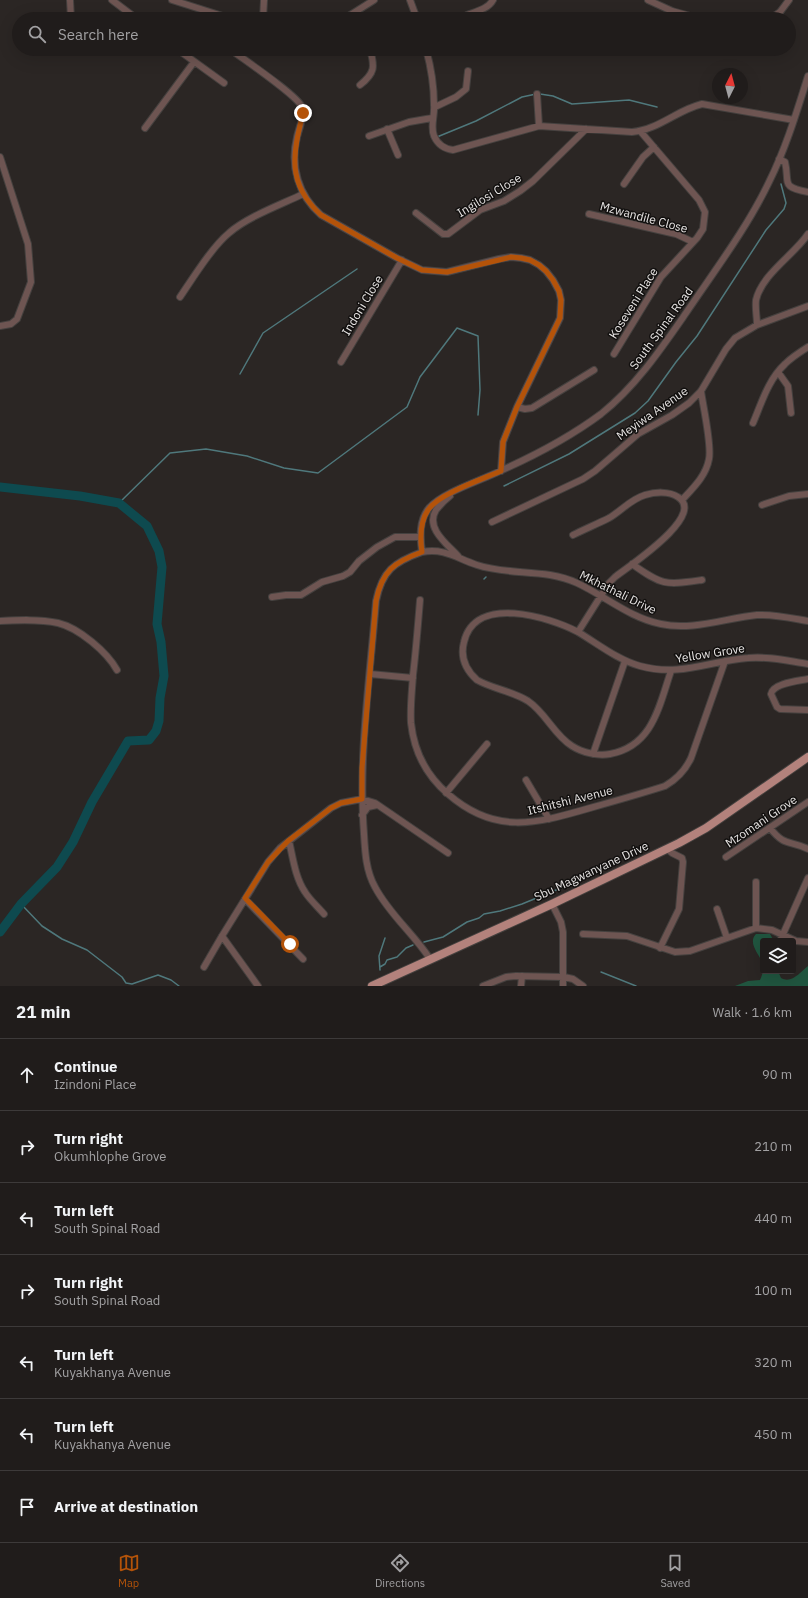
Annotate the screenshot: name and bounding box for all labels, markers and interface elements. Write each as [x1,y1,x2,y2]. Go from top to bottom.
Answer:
search box [12,12,796,56]
icon: search [26,23,48,45]
text: Search here [58,25,138,44]
north arrow [712,68,748,104]
route end [294,104,312,122]
street label: Ingilosi Close [454,170,524,220]
street label: Mzwandile Close [599,198,690,236]
street label: Koseveni Place [605,264,661,341]
street label: Indoni Close [338,272,386,338]
street label: South Spinal Road [626,284,696,372]
street label: Meyiwa Avenue [613,383,691,443]
street label: Mkhathali Drive [577,567,659,617]
street label: Yellow Grove [674,640,746,666]
street label: Itshitshi Avenue [526,782,615,818]
street label: Mzomani Grove [722,791,800,850]
street label: Sbu Magwanyane Drive [531,838,651,904]
route start [281,935,299,953]
map controls [760,938,796,974]
button: layers [760,938,796,974]
text: 21 min [16,1001,71,1023]
text: Walk · 1.6 km [712,1004,792,1021]
text: Continue [54,1057,118,1076]
icon: ahead [16,1064,38,1086]
text: 90 m [762,1066,792,1083]
text: Izindoni Place [54,1076,136,1093]
text: Turn right [54,1129,123,1148]
icon: right [16,1136,38,1158]
text: 210 m [754,1138,792,1155]
text: Okumhlophe Grove [54,1148,166,1165]
text: Turn left [54,1201,114,1220]
icon: left [16,1208,38,1230]
text: 440 m [754,1210,792,1227]
text: South Spinal Road [54,1220,160,1237]
text: Turn right [54,1273,123,1292]
icon: right [16,1280,38,1302]
text: 100 m [754,1282,792,1299]
text: South Spinal Road [54,1292,160,1309]
text: Turn left [54,1345,114,1364]
icon: left [16,1352,38,1374]
text: 320 m [754,1354,792,1371]
text: Kuyakhanya Avenue [54,1364,171,1381]
text: Turn left [54,1417,114,1436]
icon: left [16,1424,38,1446]
text: 450 m [754,1426,792,1443]
text: Kuyakhanya Avenue [54,1436,171,1453]
icon: arrive [16,1496,38,1518]
text: Arrive at destination [54,1497,198,1516]
tab: Map [118,1552,140,1590]
tab: Directions [375,1552,425,1590]
tab: Saved [660,1552,690,1590]

